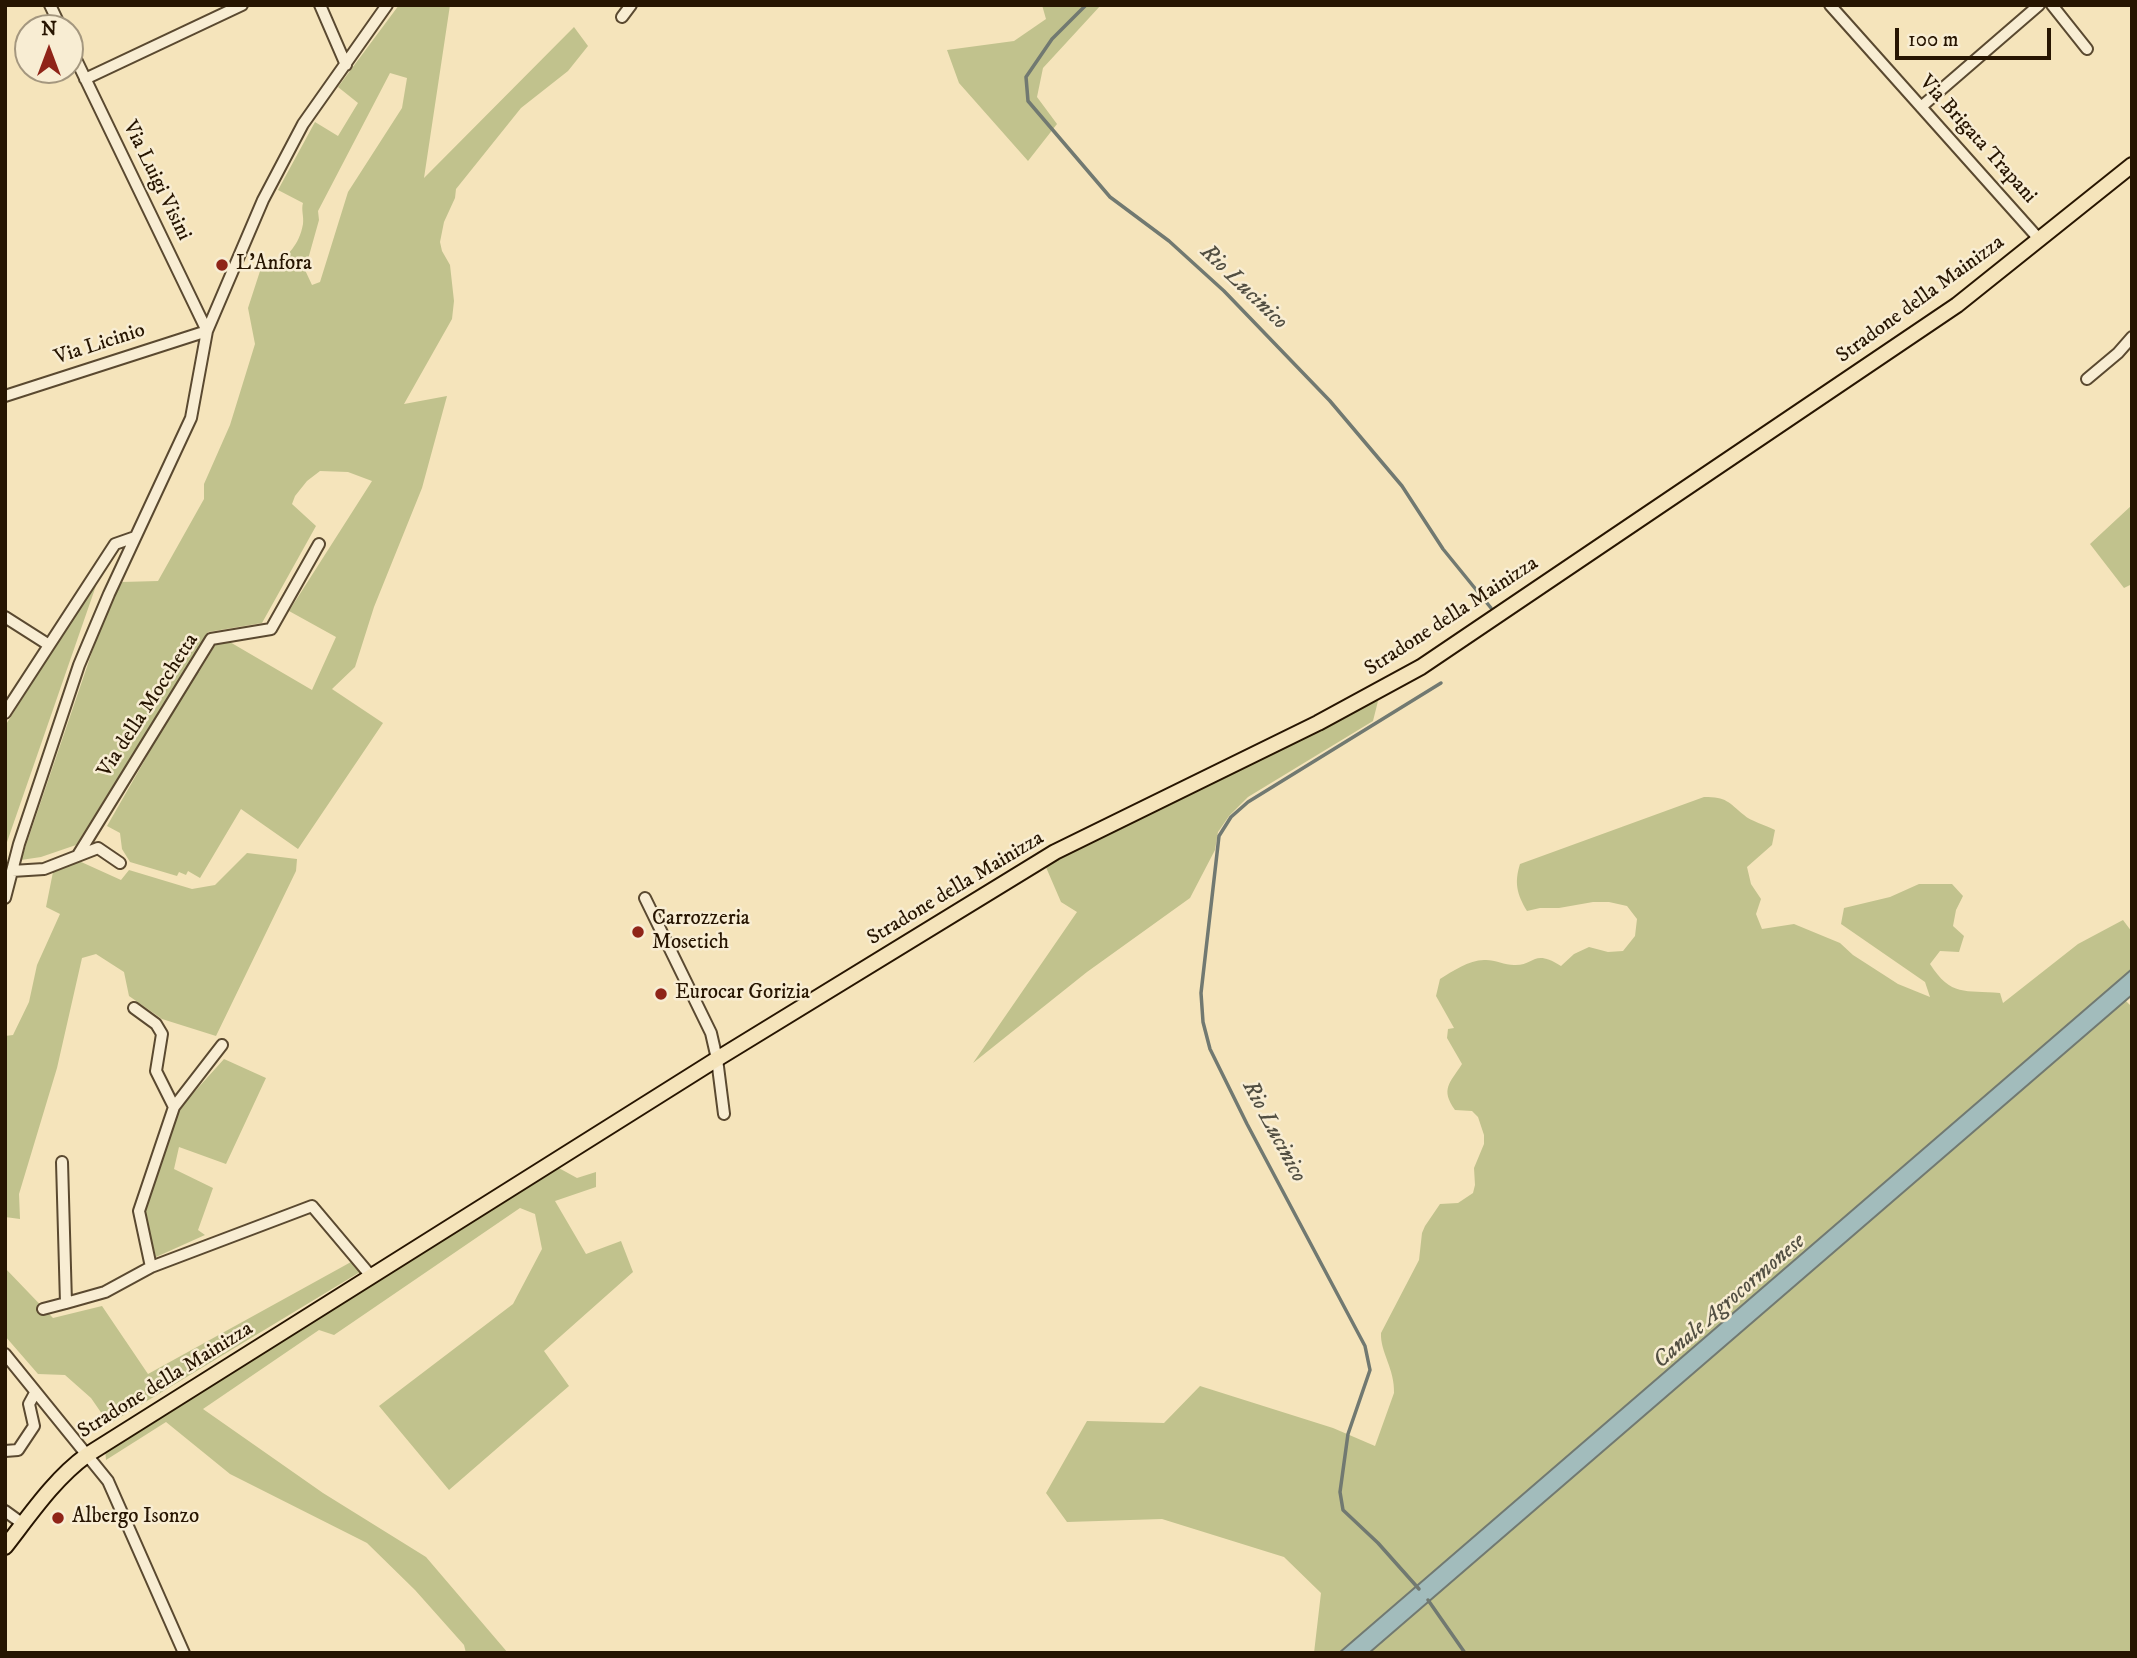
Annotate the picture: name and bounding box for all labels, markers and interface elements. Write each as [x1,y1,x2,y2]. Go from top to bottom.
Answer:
north arrow [14,14,84,84]
scale bar [1899,14,2055,58]
text: N [41,18,57,41]
text: 100 m [1908,27,1959,53]
street label: Via Brigata Trapani [1913,71,2041,209]
street label: Via Luigi Visini [116,117,196,245]
street label: Stradone della Mainizza [1832,231,2010,369]
water label: Rio Lucinico [1193,239,1293,337]
place label: L'Anfora [236,252,312,278]
marker: L'Anfora [214,257,230,273]
street label: Via Licinio [52,319,148,371]
street label: Stradone della Mainizza [1361,552,1543,682]
street label: Via della Mocchetta [93,629,205,783]
street label: Stradone della Mainizza [863,826,1049,952]
place label: Carrozzeria Mosetich [652,907,750,957]
marker: Carrozzeria Mosetich [630,924,646,940]
place label: Eurocar Gorizia [675,981,810,1007]
marker: Eurocar Gorizia [653,986,669,1002]
water label: Rio Lucinico [1235,1076,1311,1188]
water label: Canale Agrocormonese [1648,1229,1812,1375]
street label: Stradone della Mainizza [74,1317,258,1445]
place label: Albergo Isonzo [72,1505,199,1531]
marker: Albergo Isonzo [50,1510,66,1526]

